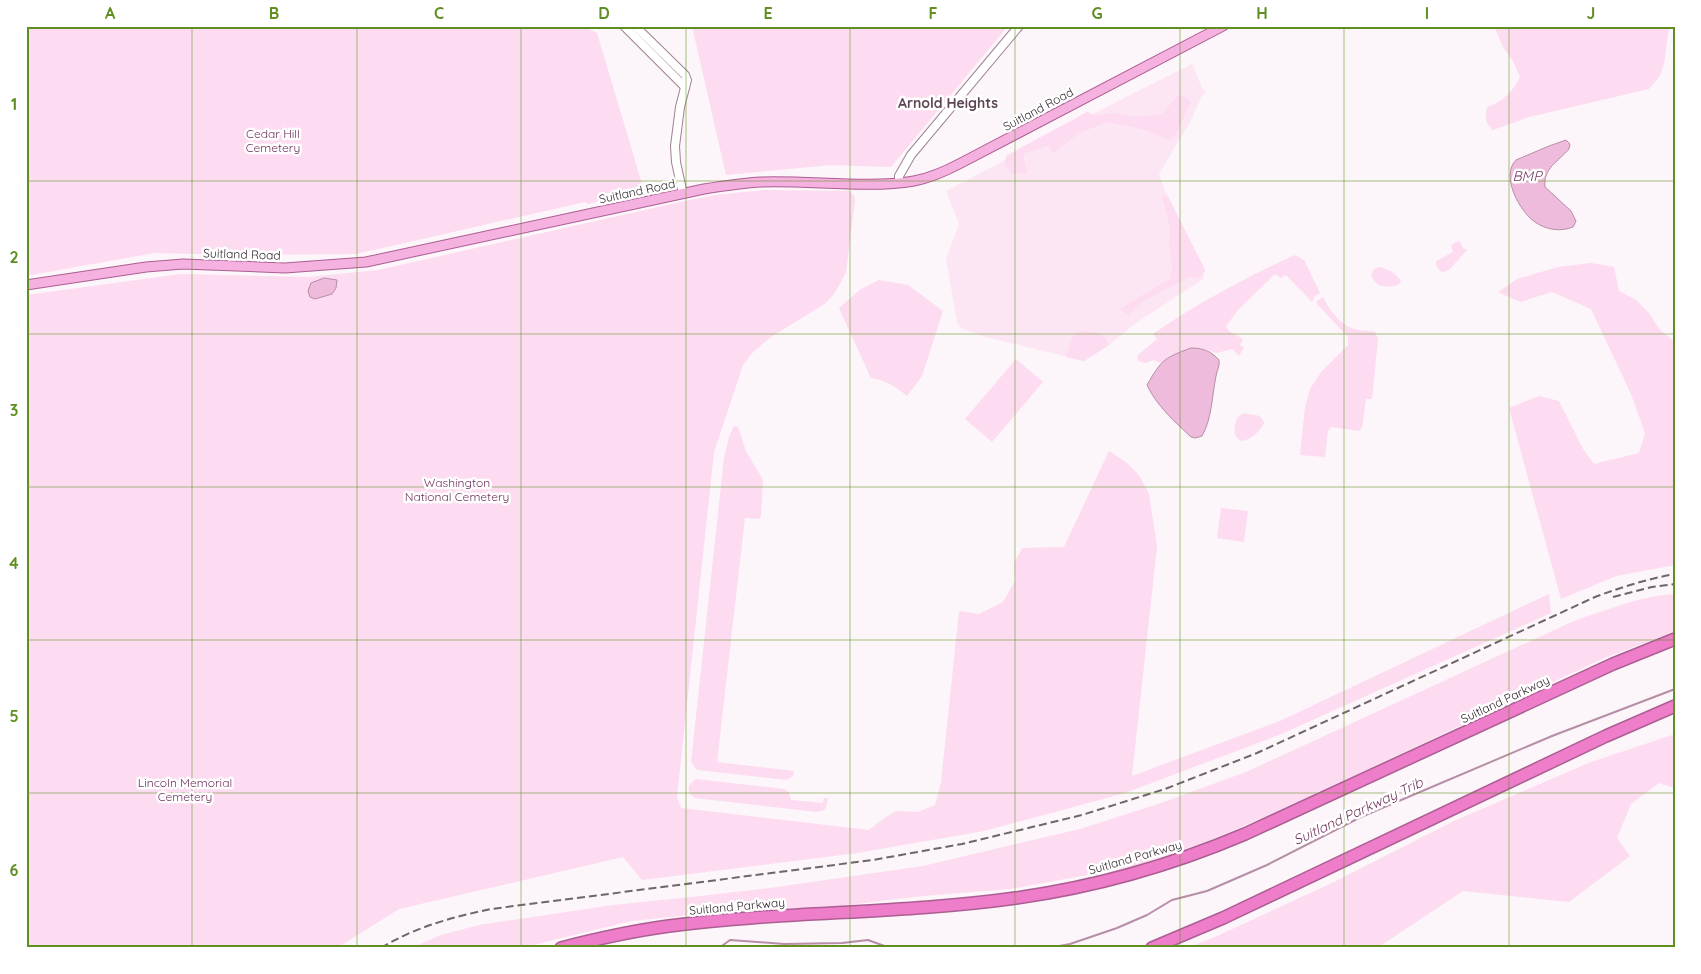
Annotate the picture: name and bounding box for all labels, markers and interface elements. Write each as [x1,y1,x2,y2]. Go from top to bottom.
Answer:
text: A [105,3,116,23]
text: B [269,3,279,23]
text: C [434,3,444,23]
text: D [598,3,610,23]
text: E [763,3,773,23]
text: F [929,3,938,23]
text: G [1091,3,1103,23]
text: H [1256,3,1268,23]
text: I [1425,3,1429,23]
text: J [1587,3,1595,23]
street label: Suitland Road [1000,84,1076,134]
text: 1 [11,94,17,114]
district label: Arnold Heights [898,94,998,112]
park label: Cedar Hill Cemetery [246,126,300,155]
water label: BMP [1512,167,1543,185]
street label: Suitland Road [598,176,676,206]
street label: Suitland Road [203,245,281,263]
text: 2 [9,247,19,267]
text: 3 [10,400,18,420]
park label: Washington National Cemetery [405,475,509,504]
text: 4 [9,553,19,573]
street label: Suitland Parkway [1458,672,1552,726]
text: 5 [9,706,19,726]
water label: Suitland Parkway Trib [1290,773,1426,849]
park label: Lincoln Memorial Cemetery [138,775,232,804]
street label: Suitland Parkway [1087,837,1183,877]
text: 6 [10,860,19,880]
street label: Suitland Parkway [688,894,786,918]

